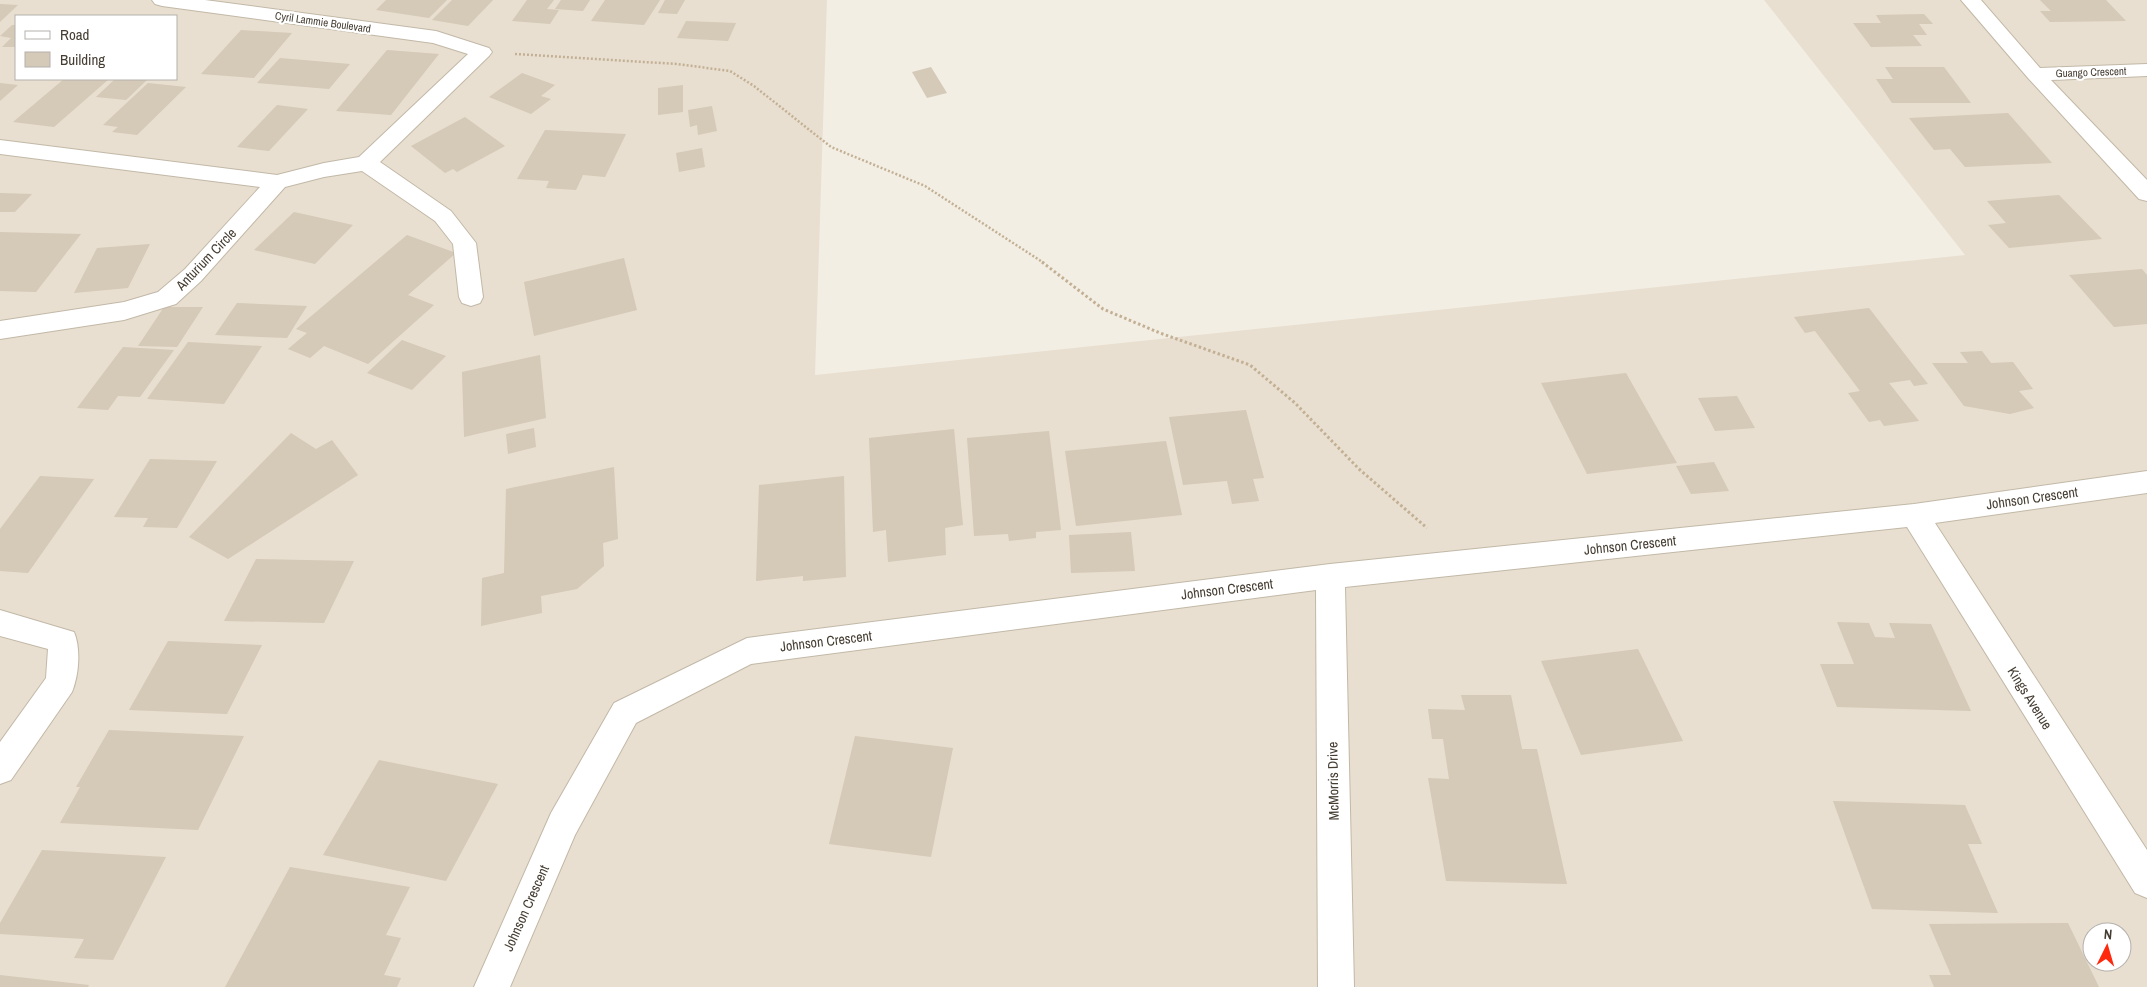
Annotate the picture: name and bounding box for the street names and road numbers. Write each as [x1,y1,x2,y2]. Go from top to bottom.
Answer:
street label: Cyril Lammie Boulevard [274,8,372,36]
street label: Guango Crescent [2055,64,2127,80]
street label: Anturium Circle [171,224,240,295]
street label: Johnson Crescent [1985,483,2079,513]
street label: Johnson Crescent [1583,531,1677,559]
street label: Johnson Crescent [1180,574,1274,604]
street label: Johnson Crescent [779,626,873,656]
street label: Kings Avenue [2004,663,2056,733]
street label: McMorris Drive [1323,742,1343,820]
street label: Johnson Crescent [499,862,553,954]

